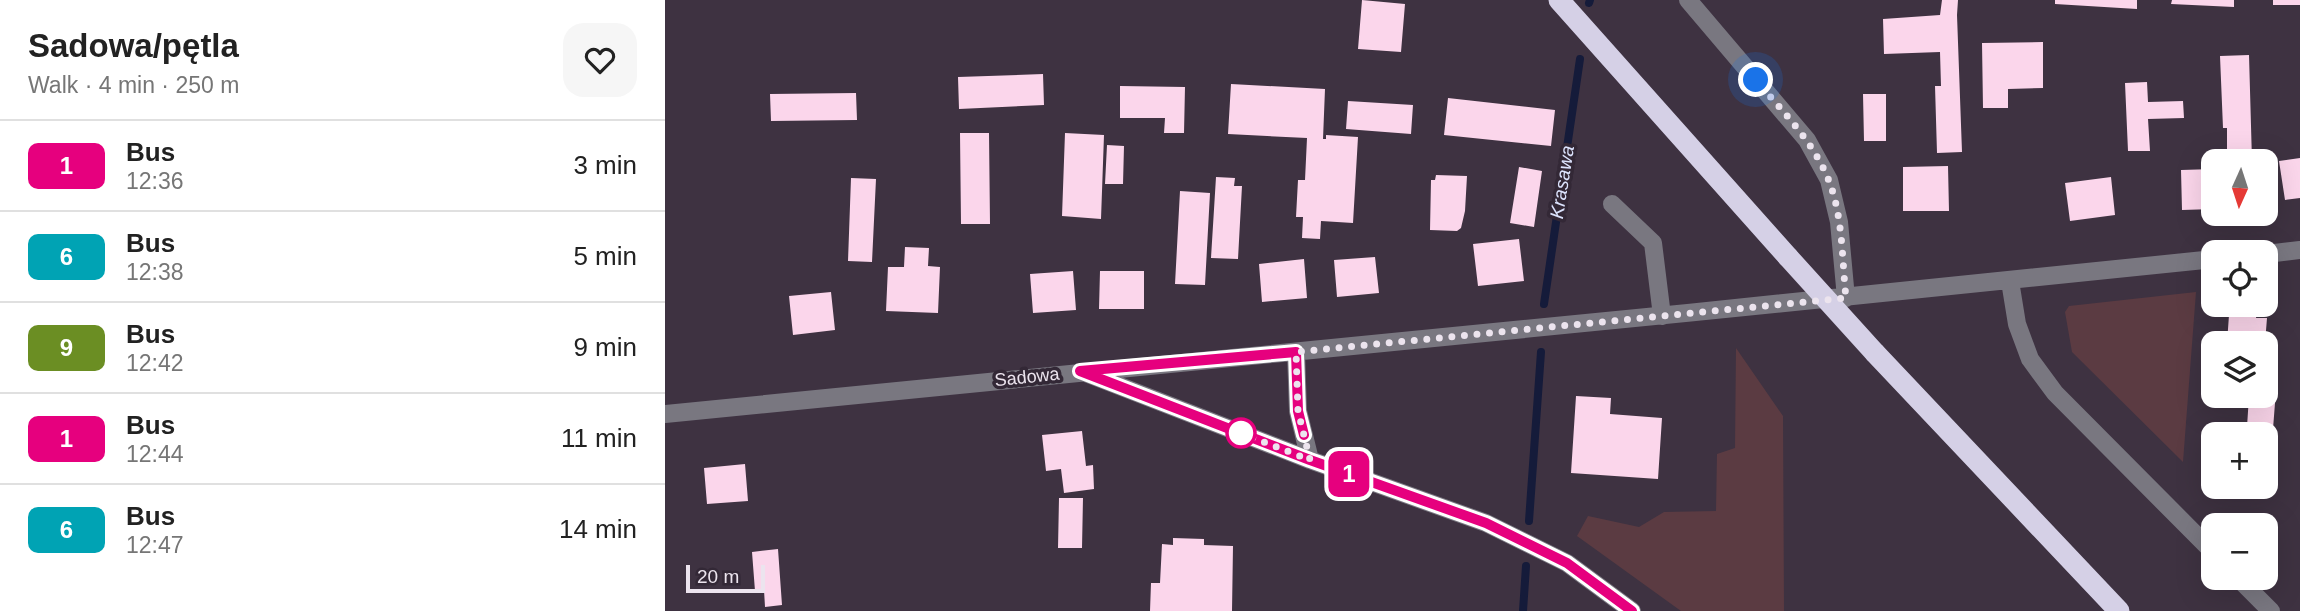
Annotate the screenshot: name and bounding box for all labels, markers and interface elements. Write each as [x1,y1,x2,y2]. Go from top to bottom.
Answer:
button: heart [563,23,637,97]
text: Sadowa/pętla [28,27,239,64]
your location [1738,62,1773,97]
text: Walk · 4 min · 250 m [28,72,239,98]
text: Bus [126,137,175,167]
water label: Krasawa [1546,144,1578,220]
north arrow [2201,149,2279,226]
map controls [2201,149,2278,590]
text: 3 min [573,150,637,180]
text: 1 [60,152,73,179]
text: 12:36 [126,168,184,194]
text: Bus [126,228,175,258]
button: locate [2201,240,2278,317]
text: 5 min [573,241,637,271]
text: 6 [60,243,73,270]
text: 12:38 [126,259,184,285]
text: Bus [126,319,175,349]
button: layers [2201,331,2278,408]
text: 9 min [573,332,637,362]
text: 9 [60,334,73,361]
text: 12:42 [126,350,184,376]
street label: Sadowa [994,364,1061,390]
text: Bus [126,410,175,440]
unlabelled marker [1226,418,1256,448]
button: + [2201,422,2278,499]
text: 11 min [561,423,637,453]
text: 1 [60,425,73,452]
text: 12:44 [126,441,184,467]
line badge: 1 [1326,451,1372,497]
text: 1 [1342,460,1356,487]
text: Bus [126,501,175,531]
button: − [2201,513,2278,590]
text: 14 min [559,514,637,544]
text: 6 [60,516,73,543]
text: 12:47 [126,532,184,558]
scale bar [686,562,765,594]
text: 20 m [697,566,739,587]

